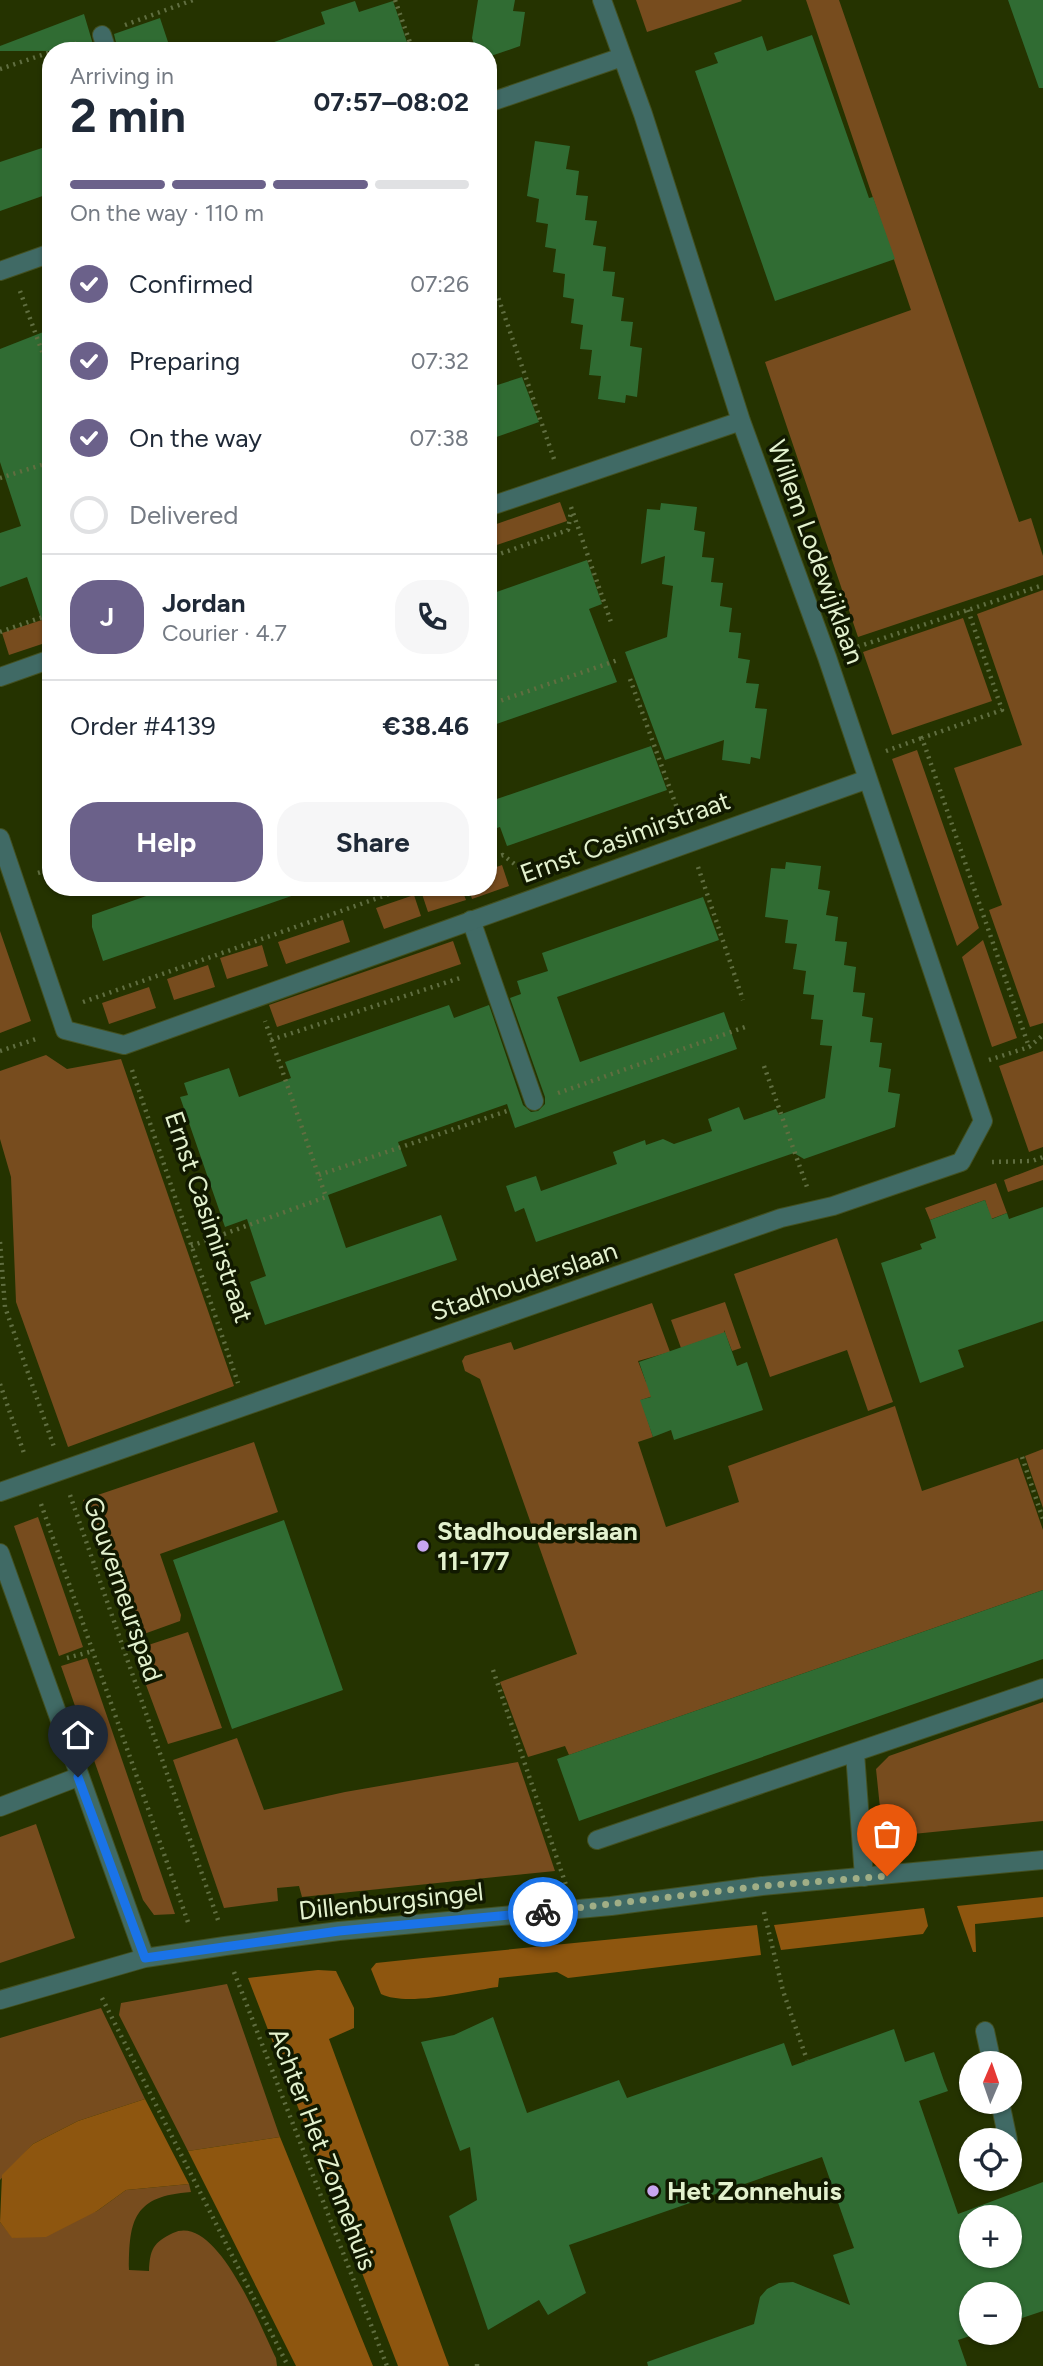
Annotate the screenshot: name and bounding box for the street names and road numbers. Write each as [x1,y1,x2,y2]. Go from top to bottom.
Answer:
street label: Willem Lodewijklaan [761,436,871,668]
street label: Ernst Casimirstraat [516,784,735,890]
street label: Ernst Casimirstraat [158,1107,260,1327]
street label: Stadhouderslaan [426,1234,622,1328]
street label: Gouverneurspad [76,1492,170,1686]
street label: Dillenburgsingel [297,1875,485,1927]
street label: Achter Het Zonnehuis [262,2023,384,2275]

